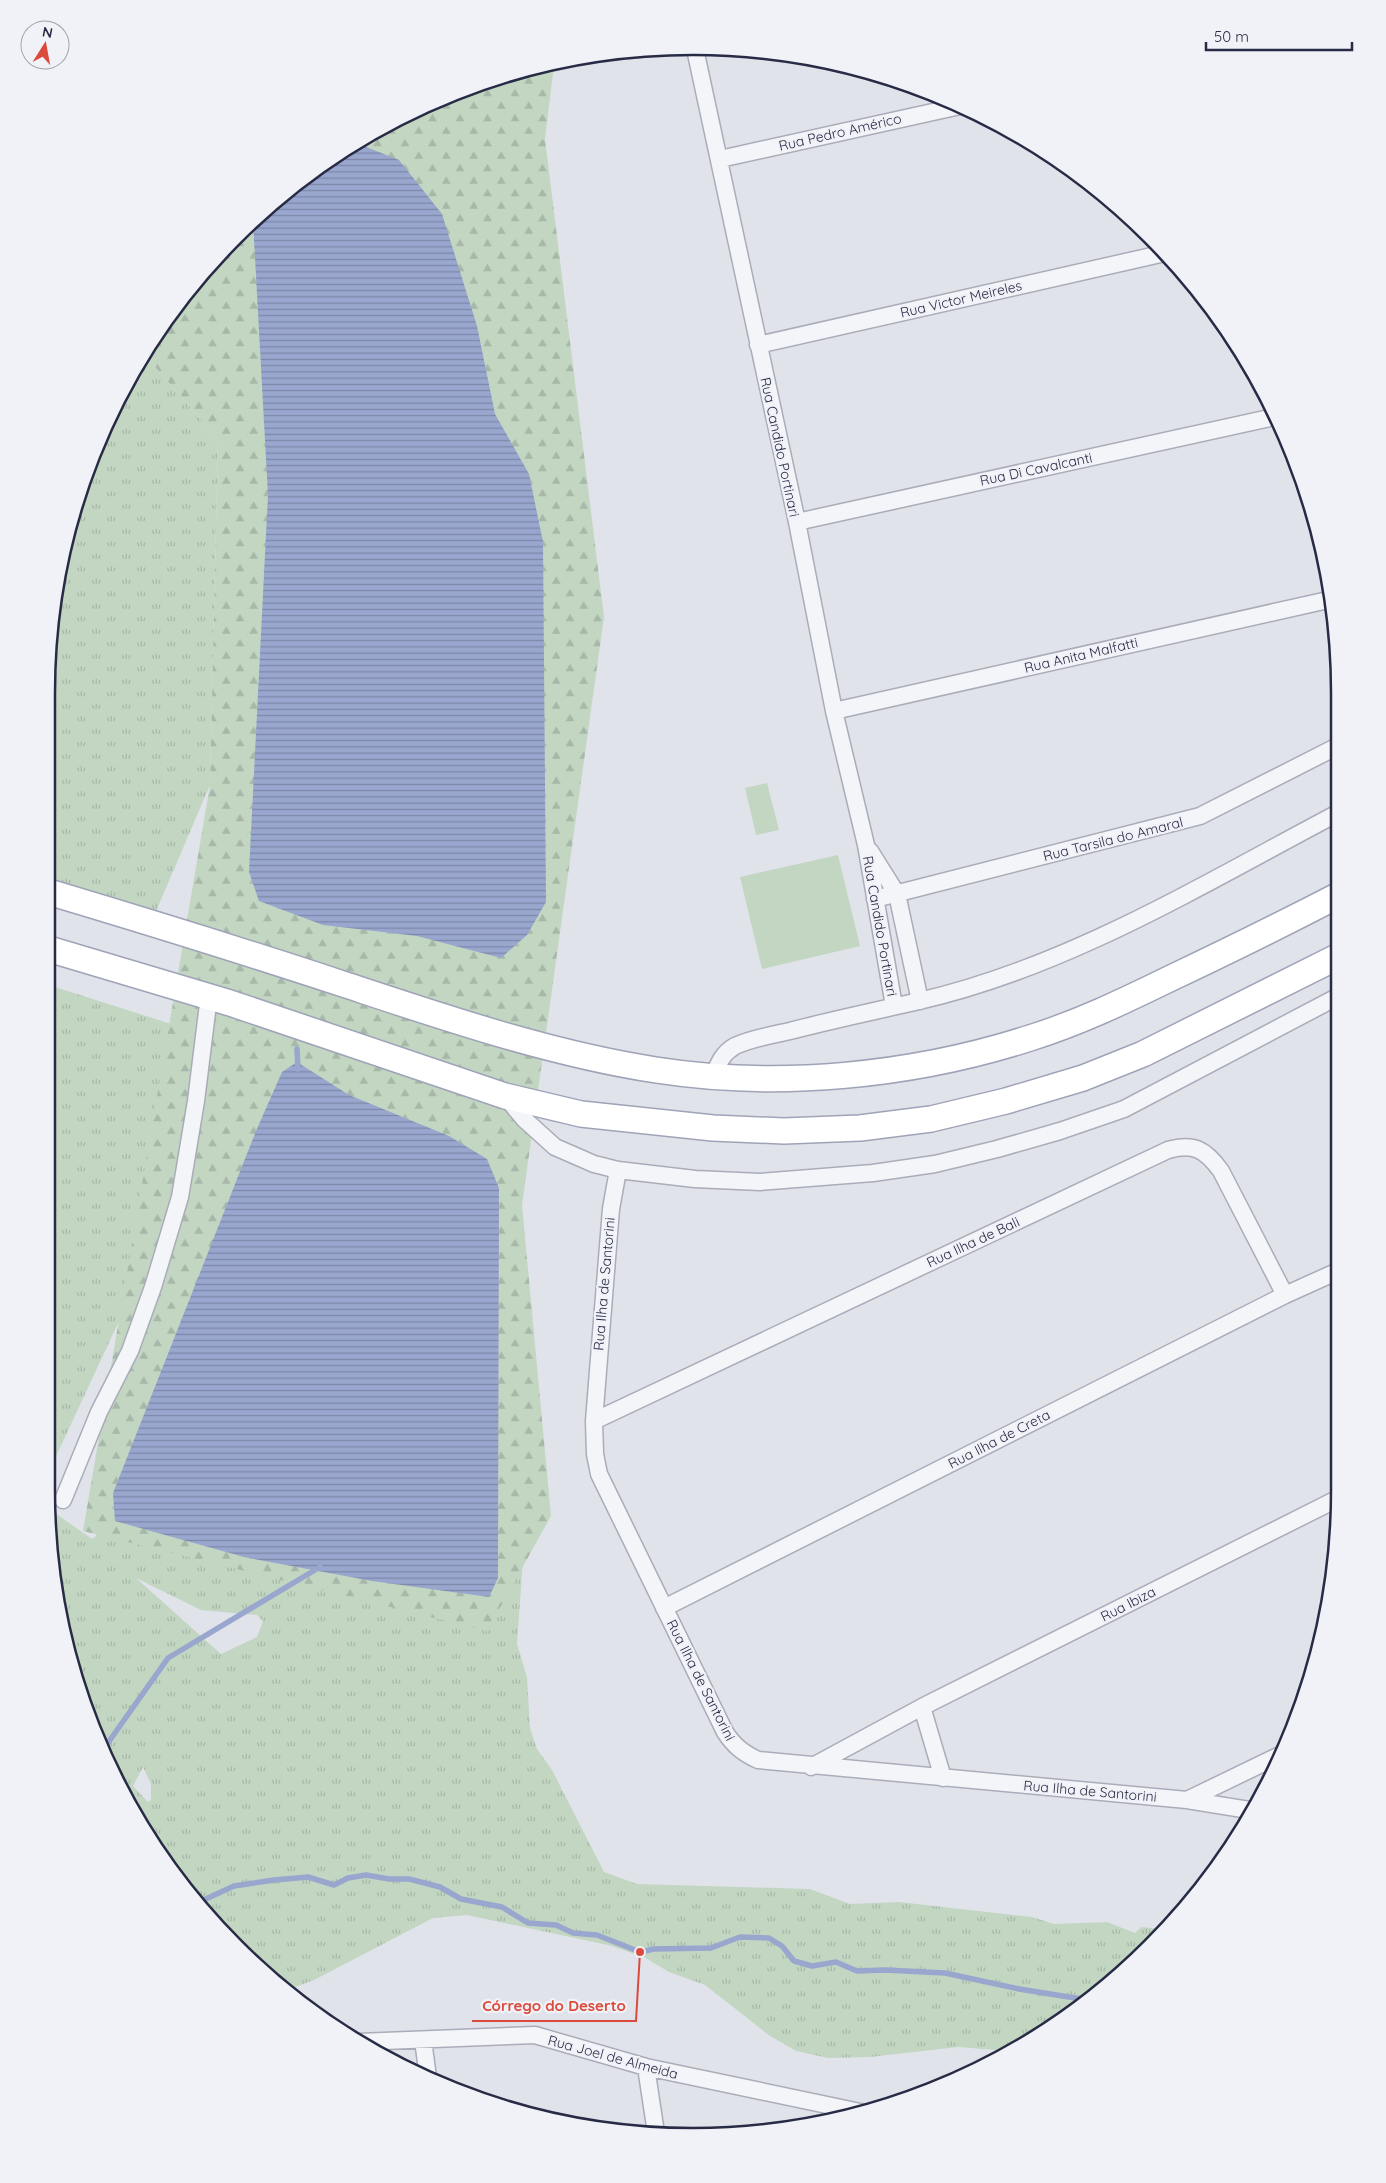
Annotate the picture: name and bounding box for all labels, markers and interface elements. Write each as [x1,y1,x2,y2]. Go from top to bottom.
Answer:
north arrow [20,20,70,70]
scale bar [1206,20,1352,52]
text: N [41,22,54,42]
text: 50 m [1214,27,1249,46]
street label: Rua Pedro Américo [777,109,903,155]
street label: Rua Victor Meireles [898,276,1024,322]
street label: Rua Candido Portinari [756,376,804,518]
street label: Rua Di Cavalcanti [978,448,1094,490]
street label: Rua Anita Malfatti [1022,633,1140,677]
street label: Rua Tarsila do Amaral [1041,813,1185,865]
street label: Rua Candido Portinari [859,854,901,998]
street label: Rua Ilha de Bali [924,1213,1022,1271]
street label: Rua Ilha de Santorini [589,1217,619,1351]
street label: Rua Ilha de Creta [945,1406,1053,1472]
street label: Rua Ibiza [1097,1582,1159,1626]
street label: Rua Ilha de Santorini [663,1616,739,1744]
street label: Rua Ilha de Santorini [1023,1776,1157,1806]
callout: Córrego do Deserto [472,1991,636,2021]
text: Córrego do Deserto [482,1996,626,2015]
street label: Rua Joel de Almeida [546,2031,680,2083]

